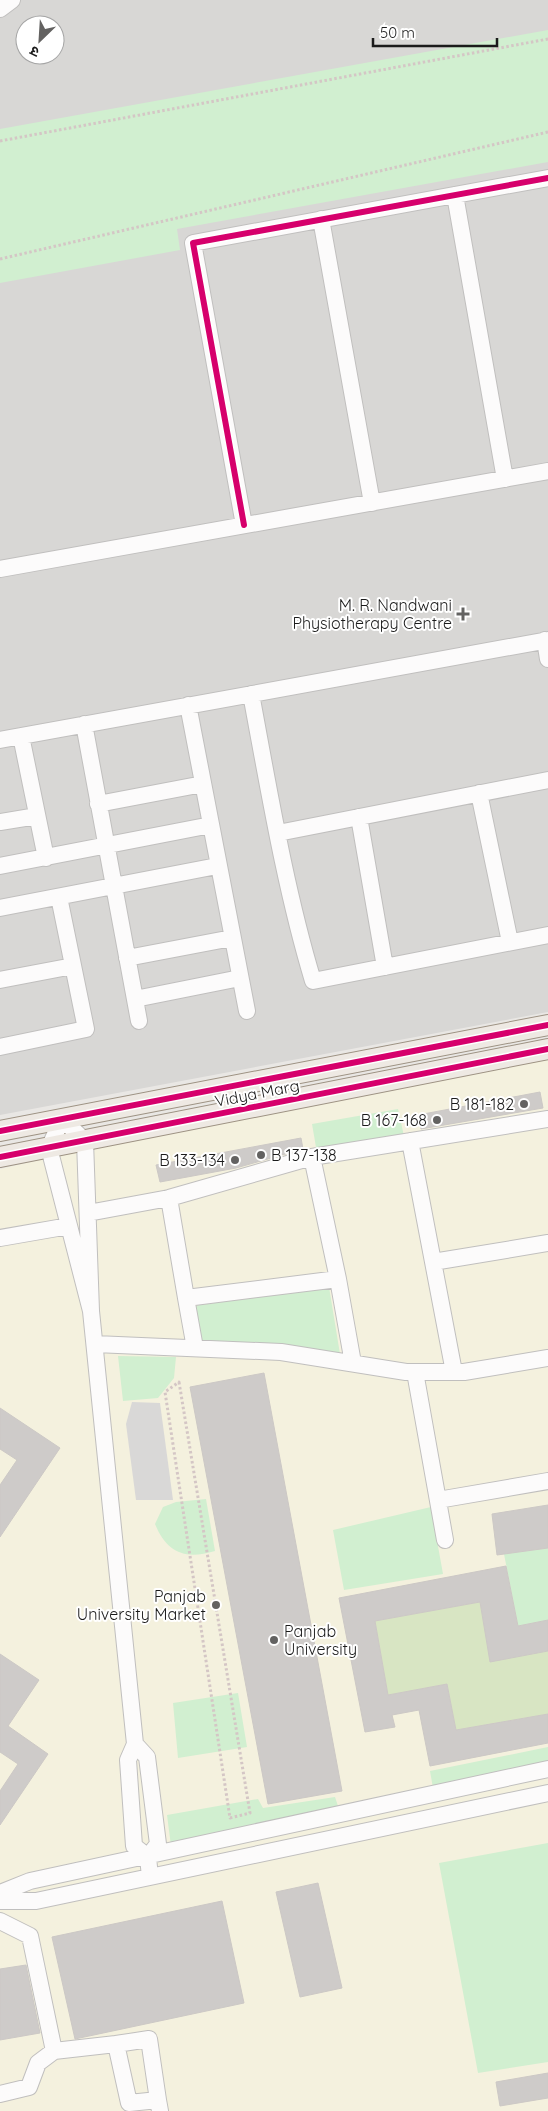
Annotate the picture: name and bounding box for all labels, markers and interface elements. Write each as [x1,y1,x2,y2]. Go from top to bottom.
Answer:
north arrow [15,15,65,65]
scale bar [373,15,497,47]
text: 50 m [380,23,415,42]
text: उ [26,42,42,62]
place label: M. R. Nandwani Physiotherapy Centre [293,595,452,633]
marker: M. R. Nandwani Physiotherapy Centre [456,607,470,621]
street label: Vidya Marg [213,1075,301,1111]
place label: B 181-182 [450,1094,514,1114]
marker: B 181-182 [518,1098,530,1110]
place label: B 167-168 [361,1110,427,1130]
marker: B 167-168 [431,1114,443,1126]
place label: B 137-138 [271,1145,337,1165]
marker: B 137-138 [255,1149,267,1161]
place label: B 133-134 [159,1150,225,1170]
marker: B 133-134 [229,1154,241,1166]
place label: Panjab University Market [77,1586,206,1624]
marker: Panjab University Market [210,1599,222,1611]
place label: Panjab University [284,1621,357,1659]
marker: Panjab University [268,1634,280,1646]

